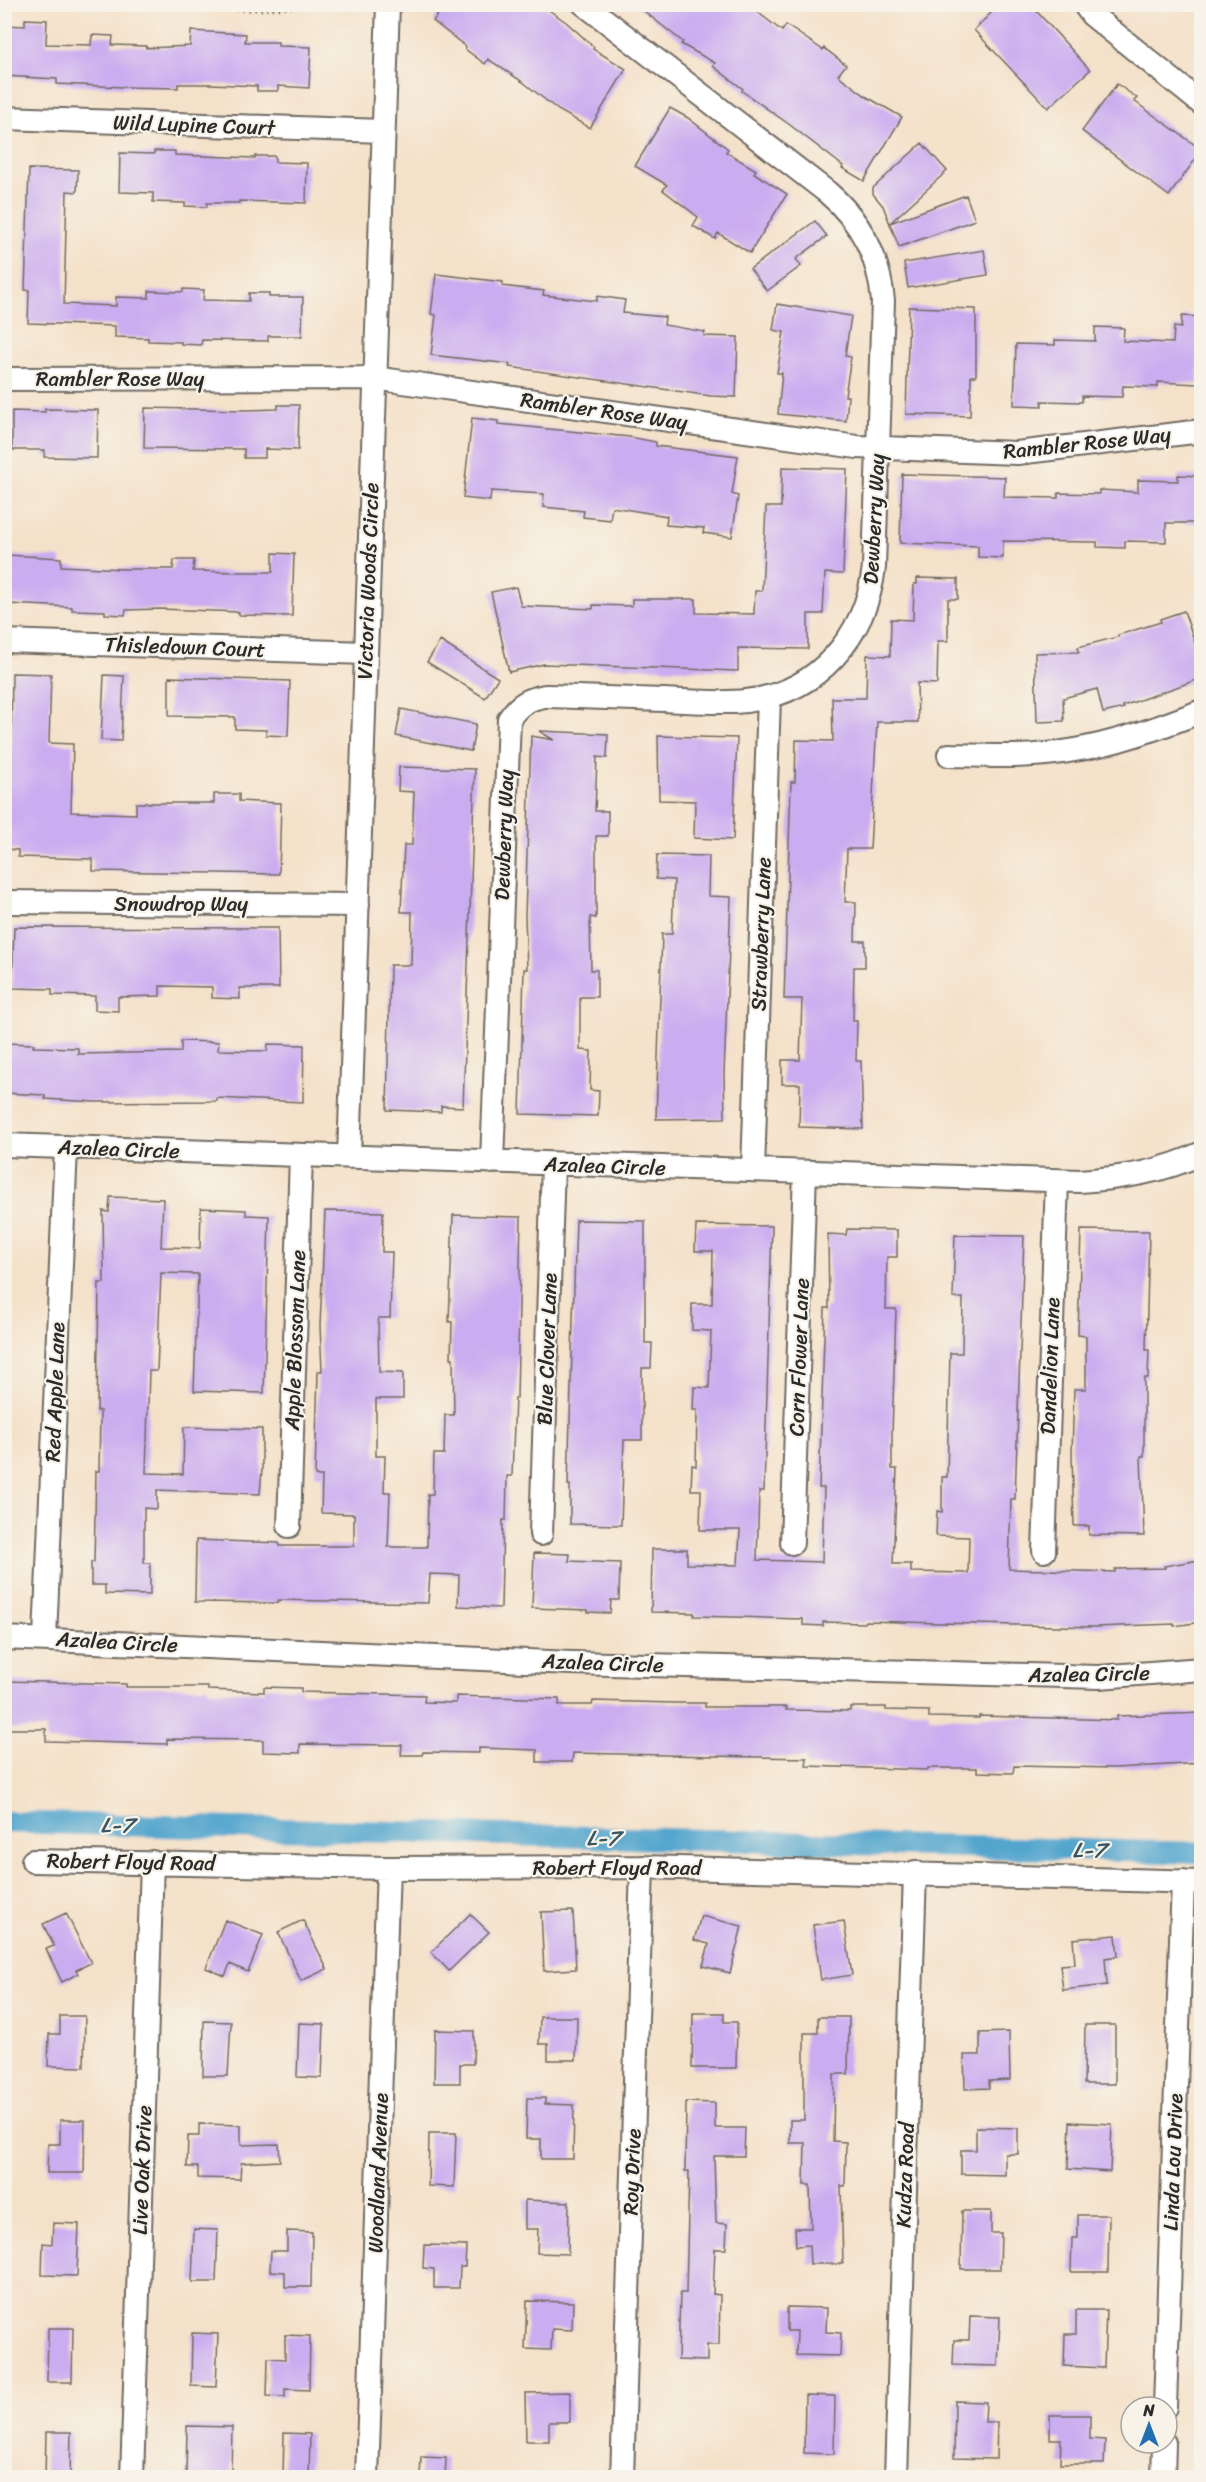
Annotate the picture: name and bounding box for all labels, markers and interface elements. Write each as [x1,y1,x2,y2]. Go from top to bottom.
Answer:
street label: Wild Lupine Court [112,103,277,147]
street label: Rambler Rose Way [36,360,204,398]
street label: Rambler Rose Way [518,380,690,442]
street label: Rambler Rose Way [1001,415,1173,471]
street label: Dewberry Way [852,452,896,585]
street label: Victoria Woods Circle [346,482,390,680]
street label: Thisledown Court [104,625,266,669]
street label: Dewberry Way [483,769,525,901]
street label: Strawberry Lane [739,856,783,1012]
street label: Snowdrop Way [114,885,248,923]
street label: Azalea Circle [56,1128,181,1170]
street label: Azalea Circle [542,1145,667,1187]
street label: Apple Blossom Lane [273,1249,317,1432]
street label: Blue Clover Lane [525,1272,569,1426]
street label: Corn Flower Lane [777,1277,821,1437]
street label: Dandelion Lane [1029,1297,1071,1435]
street label: Red Apple Lane [34,1321,76,1463]
street label: Azalea Circle [54,1620,179,1664]
street label: Azalea Circle [540,1642,665,1684]
street label: Azalea Circle [1027,1654,1150,1694]
water label: L-7 [100,1805,139,1845]
water label: L-7 [586,1818,625,1858]
water label: L-7 [1072,1830,1111,1870]
street label: Robert Floyd Road [46,1842,218,1883]
street label: Robert Floyd Road [533,1849,703,1887]
street label: Woodland Avenue [356,2092,400,2254]
street label: Linda Lou Drive [1152,2093,1194,2231]
street label: Live Oak Drive [121,2104,163,2236]
street label: Kudza Road [884,2120,926,2229]
street label: Roy Drive [611,2128,653,2216]
north arrow [1119,2395,1179,2455]
text: N [1142,2396,1155,2425]

